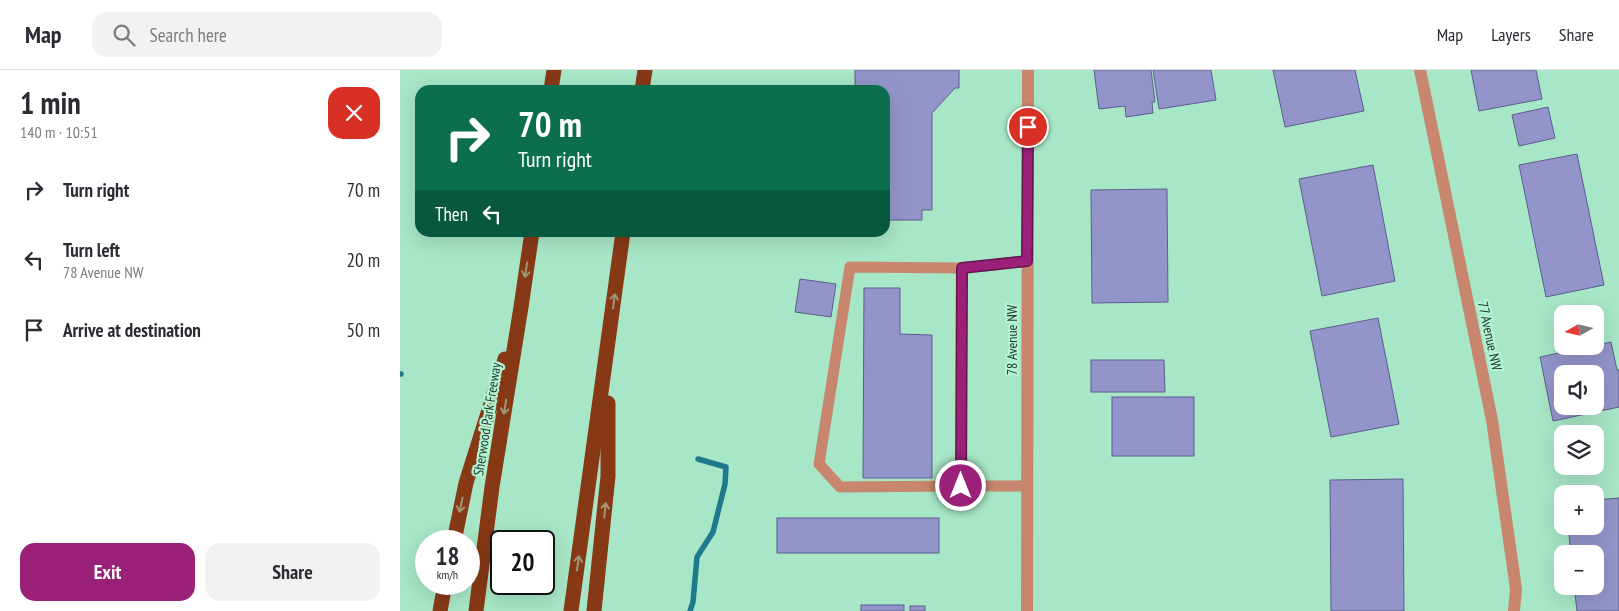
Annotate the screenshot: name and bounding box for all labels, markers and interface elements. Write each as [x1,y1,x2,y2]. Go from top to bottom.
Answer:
search box [92,12,442,57]
text: Map [25,19,62,50]
icon: search [110,21,138,49]
text: Search here [150,23,227,47]
text: Map [1437,23,1463,46]
text: Layers [1491,23,1531,46]
text: Share [1559,23,1594,46]
text: 1 min [20,83,81,122]
button: close [328,87,380,139]
text: 70 m [518,101,582,147]
icon: right [435,105,500,170]
pin [1007,106,1049,148]
icon: arrive [1014,113,1042,141]
text: 140 m · 10:51 [20,122,98,142]
text: Turn right [518,145,592,173]
icon: right [20,176,48,204]
text: Turn right [63,178,129,202]
text: 70 m [347,178,380,202]
icon: left [478,200,506,228]
text: Then [435,202,468,226]
text: Turn left [63,238,120,262]
icon: left [20,246,48,274]
text: 20 m [347,248,380,272]
text: 78 Avenue NW [63,262,144,282]
one-way arrow [521,262,531,278]
one-way arrow [609,294,619,310]
street label: 77 Avenue NW [1474,300,1506,373]
street label: 78 Avenue NW [1003,304,1021,375]
north arrow [1554,305,1604,355]
map controls [1554,305,1604,595]
icon: arrive [20,316,48,344]
text: Arrive at destination [63,318,201,342]
text: 50 m [347,318,380,342]
street label: Sherwood Park Freeway [469,360,505,477]
button: sound [1554,365,1604,415]
one-way arrow [500,399,510,415]
button: layers [1554,425,1604,475]
position arrow [934,459,986,511]
button: + [1554,485,1604,535]
one-way arrow [456,496,466,512]
one-way arrow [600,503,609,519]
speed limit sign: 20 [490,530,555,595]
text: 18 [436,540,459,572]
button: Exit [20,543,195,601]
button: Share [205,543,380,601]
button: − [1554,545,1604,595]
one-way arrow [573,555,583,571]
text: km/h [437,567,458,582]

